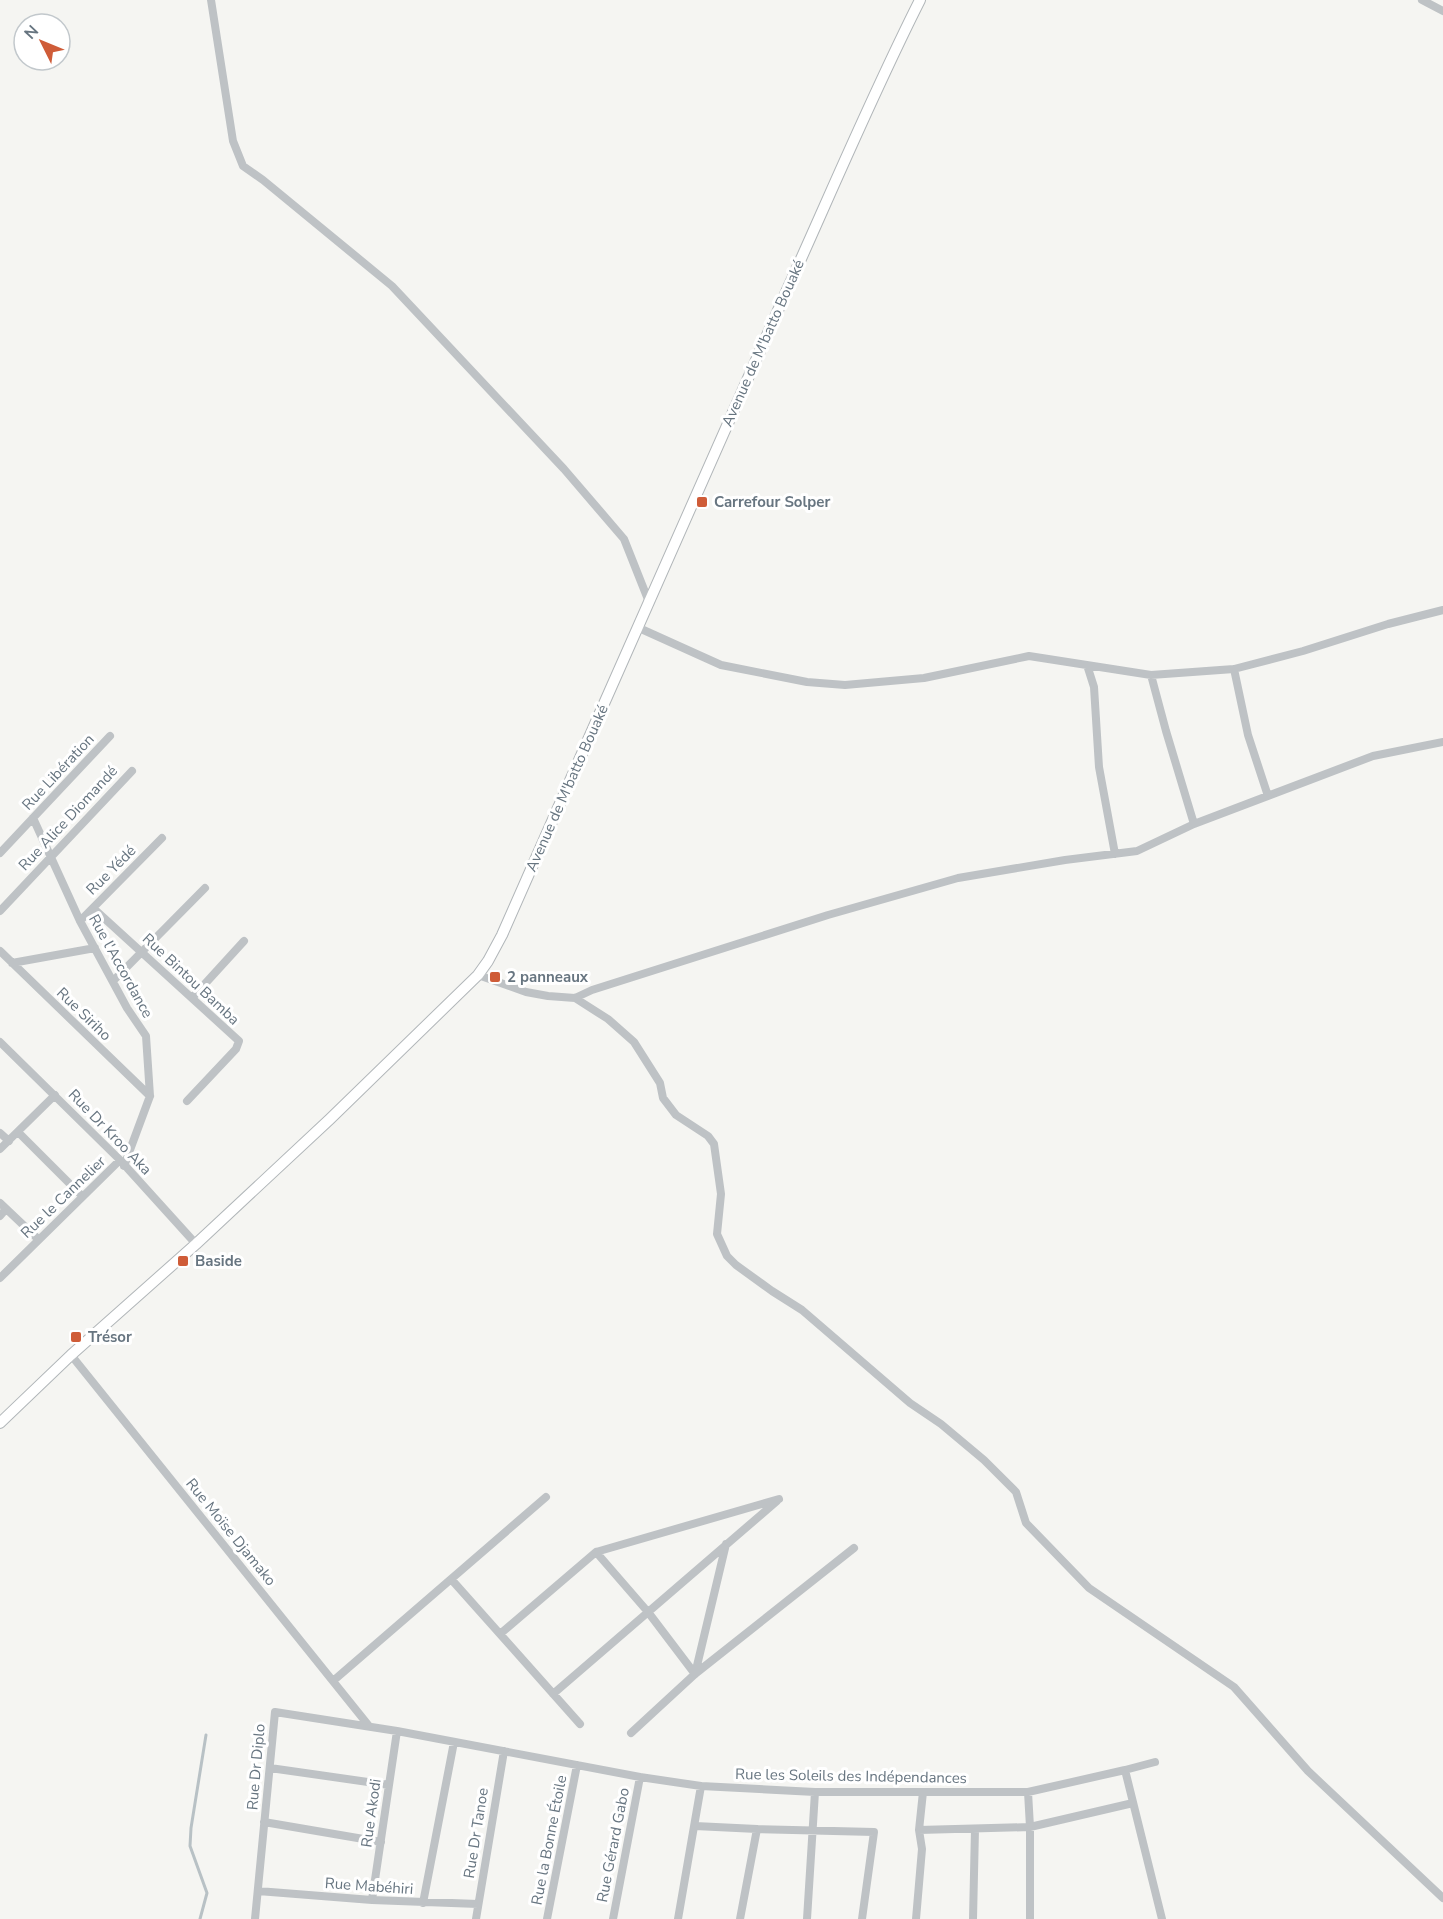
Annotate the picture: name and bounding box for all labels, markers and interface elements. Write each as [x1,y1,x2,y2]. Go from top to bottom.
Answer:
north arrow [12,12,72,72]
text: N [20,21,44,44]
street label: Avenue de M'batto Bouaké [717,256,809,430]
place label: Carrefour Solper [714,492,830,512]
marker: Carrefour Solper [695,495,709,509]
street label: Avenue de M'batto Bouaké [521,701,613,875]
street label: Rue Libération [17,730,99,814]
street label: Rue Alice Diomandé [14,761,122,875]
street label: Rue Yédé [82,841,140,899]
street label: Rue l'Accordance [84,911,158,1021]
street label: Rue Bintou Bamba [138,929,244,1029]
place label: 2 panneaux [507,967,589,987]
marker: 2 panneaux [488,970,502,984]
street label: Rue Siriho [52,983,116,1045]
street label: Rue Dr Kroo Aka [64,1085,156,1179]
street label: Rue le Cannelier [16,1151,110,1243]
place label: Baside [195,1251,242,1271]
marker: Baside [176,1254,190,1268]
place label: Trésor [88,1327,132,1347]
marker: Trésor [69,1330,83,1344]
street label: Rue Moïse Djamako [181,1474,281,1590]
street label: Rue Dr Diplo [242,1723,270,1811]
street label: Rue les Soleils des Indépendances [735,1764,967,1788]
street label: Rue la Bonne Étoile [527,1773,571,1907]
street label: Rue Akodi [356,1777,386,1849]
street label: Rue Dr Tanoe [459,1786,493,1880]
street label: Rue Gérard Gabo [592,1786,634,1904]
street label: Rue Mabéhiri [324,1873,414,1899]

